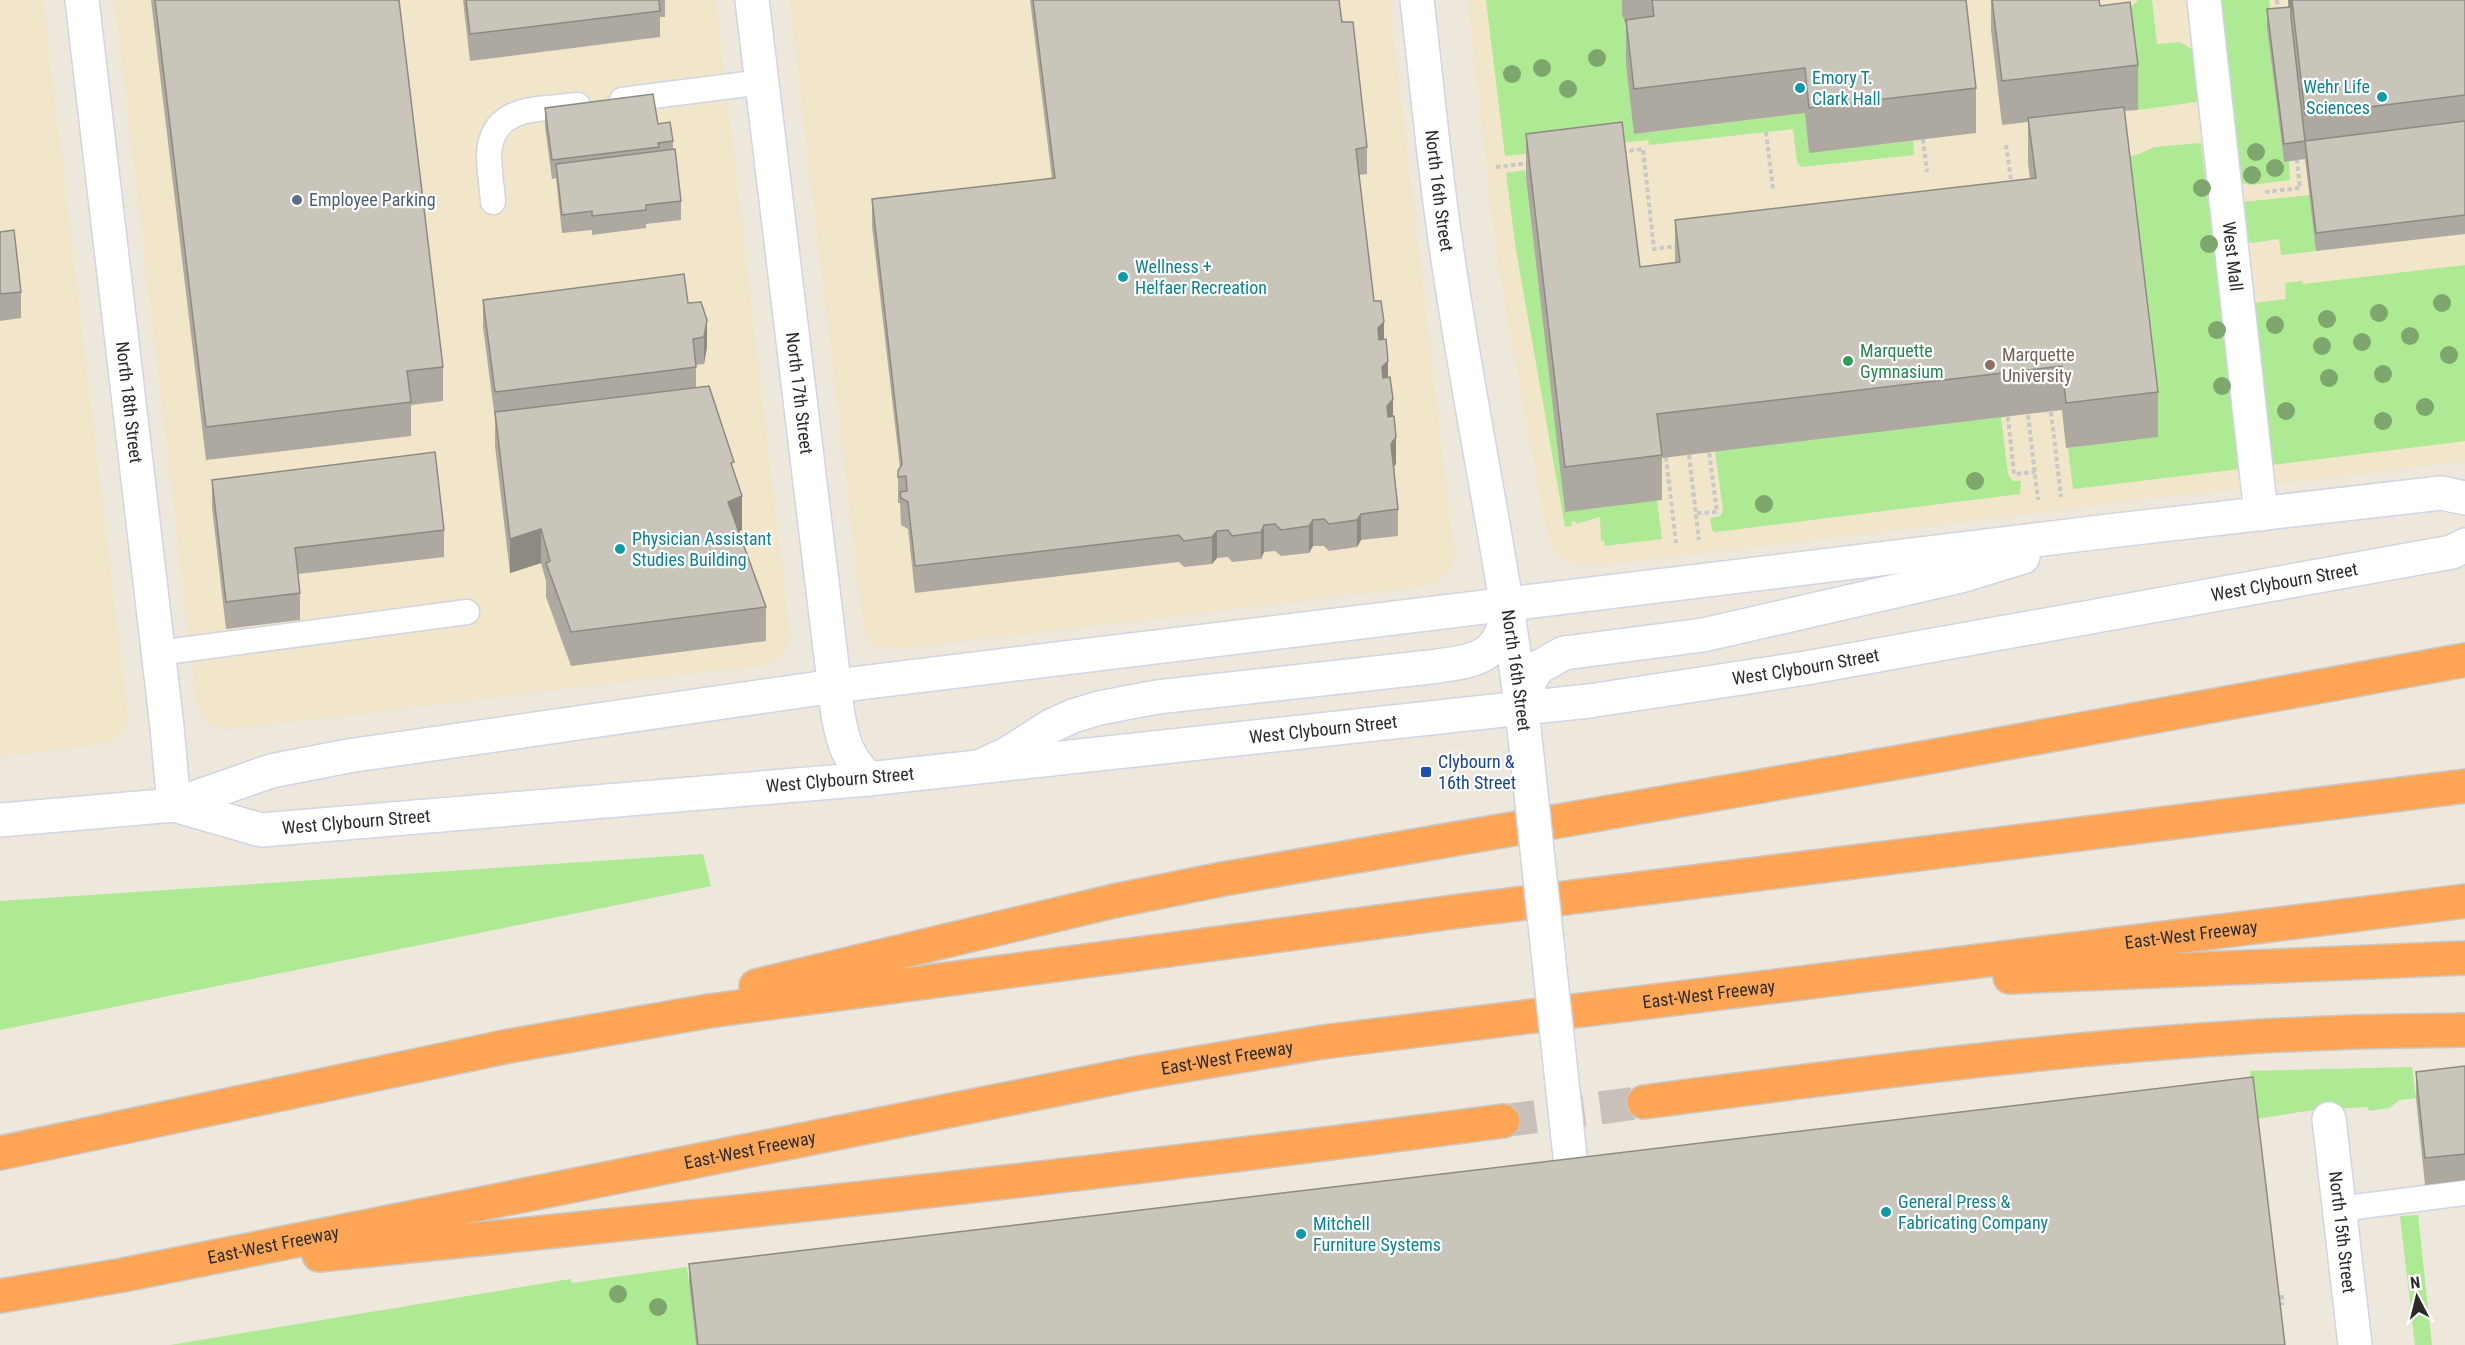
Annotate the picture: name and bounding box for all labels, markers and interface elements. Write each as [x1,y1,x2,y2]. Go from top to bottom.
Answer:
place label: Emory T. Clark Hall [1812,67,1881,109]
place label: Wehr Life Sciences [2303,76,2370,118]
marker: Emory T. Clark Hall [1793,81,1807,95]
marker: Wehr Life Sciences [2375,90,2389,104]
street label: North 16th Street [1421,129,1458,253]
place label: Employee Parking [309,189,436,210]
marker: Employee Parking [290,193,304,207]
street label: West Mall [2219,220,2247,292]
place label: Wellness + Helfaer Recreation [1135,256,1267,298]
marker: Wellness + Helfaer Recreation [1116,270,1130,284]
street label: North 17th Street [782,331,818,455]
street label: North 18th Street [112,340,147,464]
place label: Marquette Gymnasium [1860,340,1944,382]
place label: Marquette University [2002,344,2075,386]
marker: Marquette Gymnasium [1841,354,1855,368]
marker: Marquette University [1983,358,1997,372]
place label: Physician Assistant Studies Building [632,528,772,570]
marker: Physician Assistant Studies Building [613,542,627,556]
street label: West Clybourn Street [2209,558,2359,605]
street label: North 16th Street [1497,608,1535,732]
street label: West Clybourn Street [1731,644,1881,689]
street label: West Clybourn Street [1248,711,1398,748]
place label: Clybourn & 16th Street [1438,751,1516,793]
street label: West Clybourn Street [765,763,915,796]
marker: Clybourn & 16th Street [1419,765,1433,779]
street label: West Clybourn Street [281,805,431,838]
street label: East-West Freeway [2124,916,2259,953]
street label: East-West Freeway [1641,975,1777,1012]
street label: East-West Freeway [1159,1036,1295,1079]
street label: East-West Freeway [682,1126,818,1173]
street label: North 15th Street [2325,1170,2360,1294]
place label: General Press & Fabricating Company [1898,1191,2049,1233]
marker: General Press & Fabricating Company [1879,1205,1893,1219]
place label: Mitchell Furniture Systems [1313,1213,1441,1255]
street label: East-West Freeway [206,1221,341,1268]
marker: Mitchell Furniture Systems [1294,1227,1308,1241]
north arrow [2387,1267,2447,1327]
text: N [2409,1273,2421,1293]

